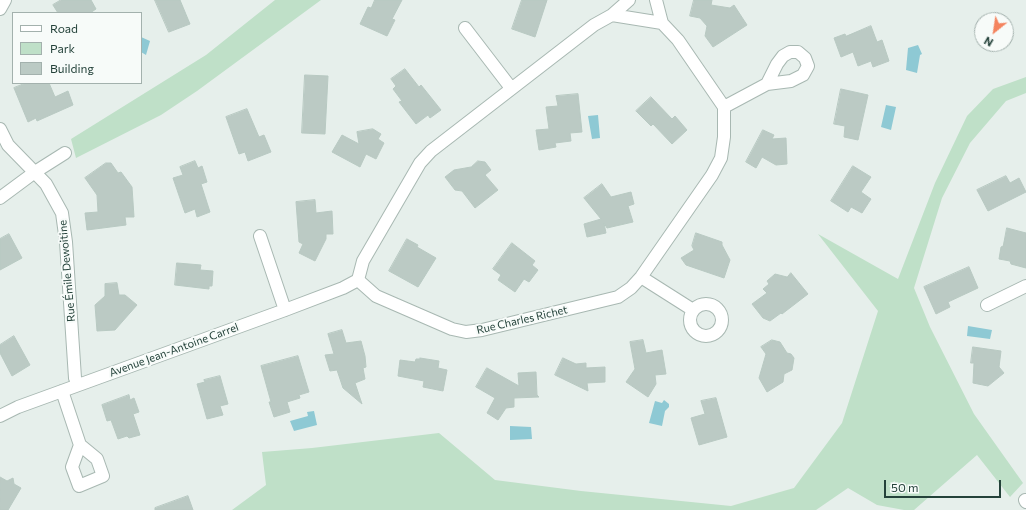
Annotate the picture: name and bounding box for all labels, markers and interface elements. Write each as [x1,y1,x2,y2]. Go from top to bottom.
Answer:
legend [12,12,142,84]
north arrow [974,12,1014,52]
text: Road [50,21,78,35]
text: N [981,34,995,50]
text: Park [50,41,75,55]
text: Building [50,61,94,75]
street label: Rue Émile Dewoitine [56,220,78,322]
street label: Rue Charles Richet [475,303,569,337]
street label: Avenue Jean-Antoine Carrel [108,320,240,380]
scale bar [886,472,1003,498]
text: 50 m [891,480,919,494]

